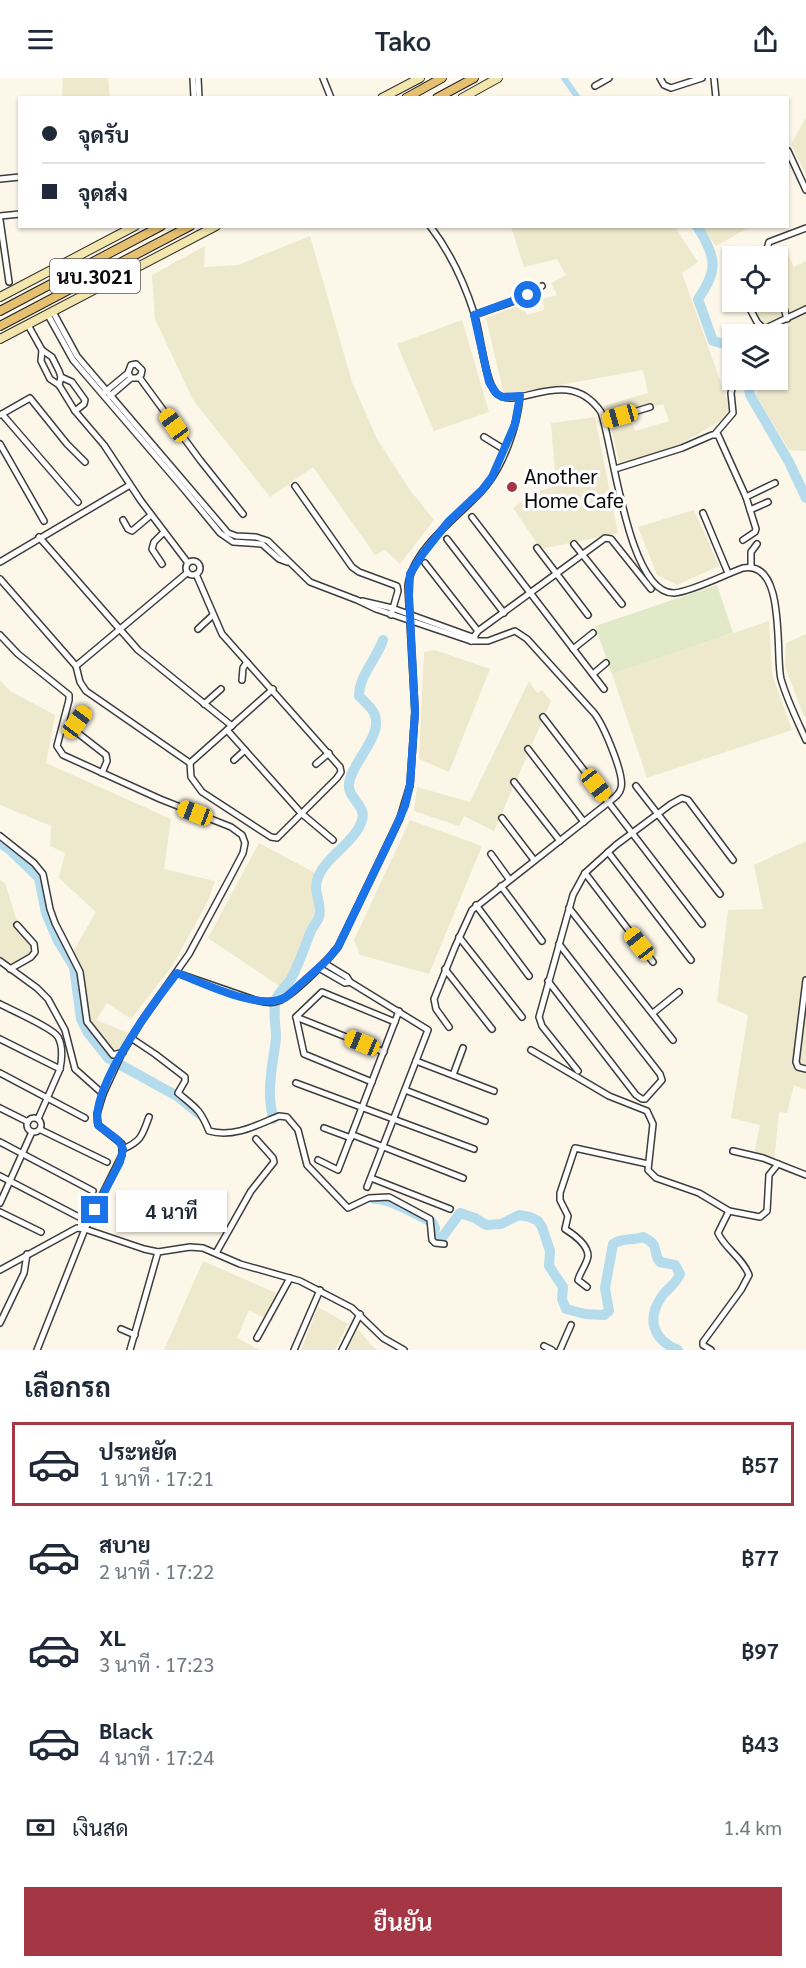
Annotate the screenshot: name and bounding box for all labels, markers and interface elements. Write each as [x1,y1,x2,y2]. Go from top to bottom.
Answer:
text: Tako [375,22,431,57]
icon: menu [24,23,57,56]
icon: share [749,23,782,56]
text: จุดรับ [78,120,129,148]
text: จุดส่ง [78,178,128,206]
map controls [722,246,788,390]
button: locate [722,246,788,312]
road number: นบ.3021 [50,259,140,293]
route start [514,281,541,308]
button: layers [722,324,788,390]
car [600,402,640,430]
car [156,405,192,445]
place label: Another Home Cafe [524,462,624,513]
marker: Another Home Cafe [505,480,519,494]
car [59,702,95,742]
car [578,765,614,805]
car [175,798,215,828]
car [621,924,657,964]
car [342,1028,382,1058]
callout: 4 นาที [116,1189,227,1231]
route end [81,1196,108,1223]
text: 4 นาที [145,1198,198,1224]
text: เลือกรถ [24,1368,111,1403]
icon: car [27,1437,81,1491]
text: ประหยัด [99,1437,177,1465]
text: ฿57 [741,1450,779,1478]
text: 1 นาที · 17:21 [99,1465,214,1491]
icon: car [27,1530,81,1584]
text: สบาย [99,1530,151,1558]
text: ฿77 [741,1543,779,1571]
text: 2 นาที · 17:22 [99,1558,214,1584]
icon: car [27,1623,81,1677]
text: XL [99,1623,126,1651]
text: ฿97 [741,1636,779,1664]
text: 3 นาที · 17:23 [99,1651,214,1677]
icon: car [27,1716,81,1770]
text: Black [99,1716,153,1744]
text: ฿43 [741,1729,779,1757]
text: 4 นาที · 17:24 [99,1744,214,1770]
icon: cash [24,1811,57,1844]
text: เงินสด [72,1813,129,1841]
text: 1.4 km [724,1814,782,1840]
button: ยืนยัน [24,1887,782,1956]

